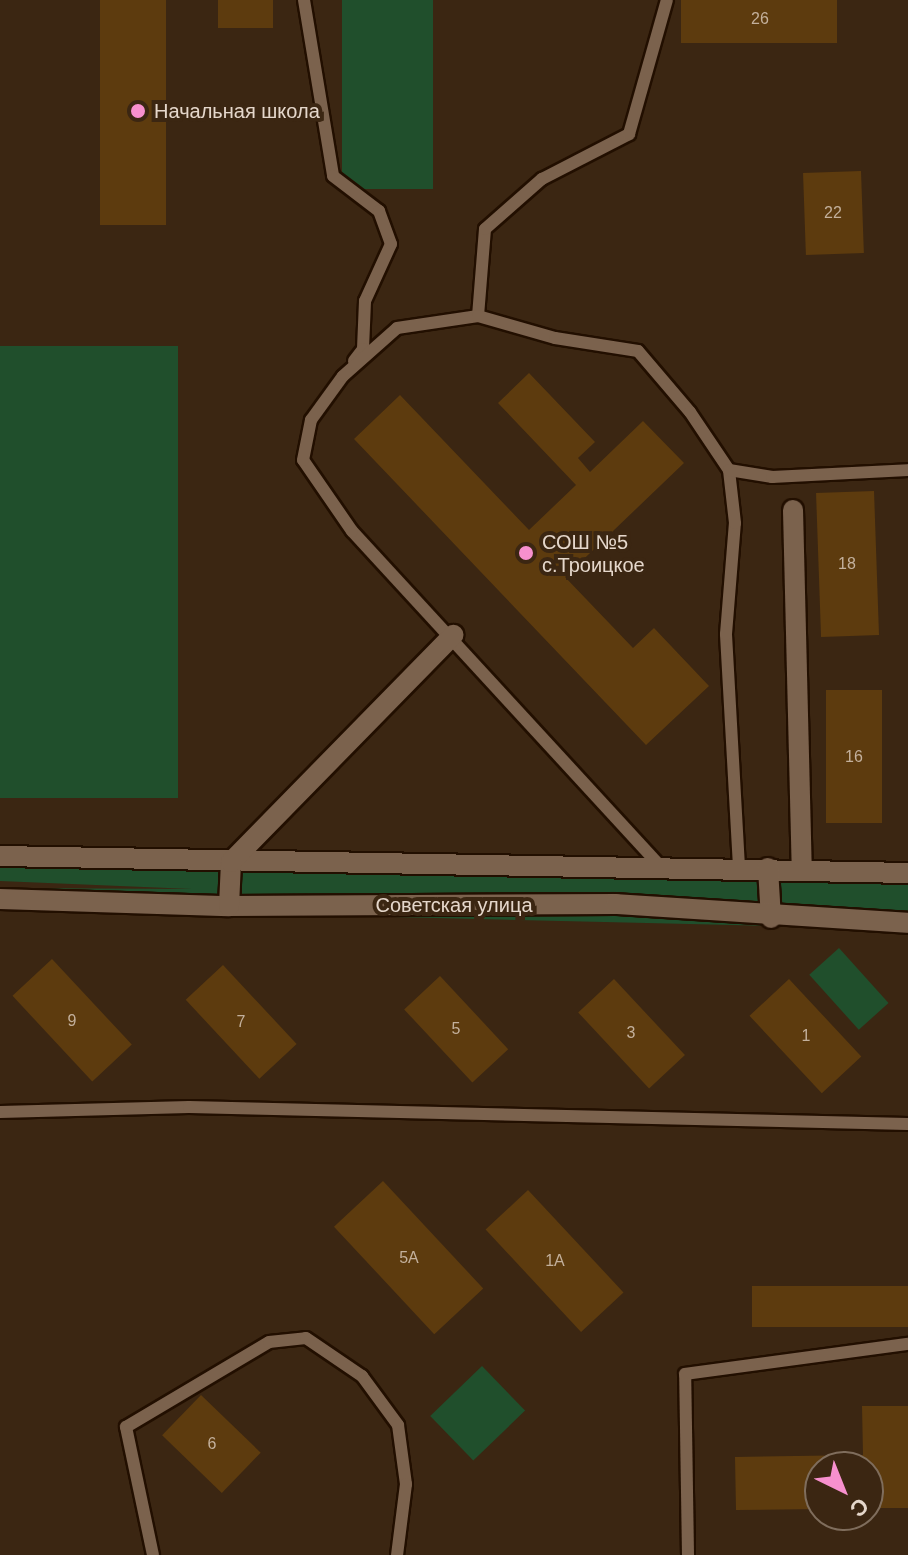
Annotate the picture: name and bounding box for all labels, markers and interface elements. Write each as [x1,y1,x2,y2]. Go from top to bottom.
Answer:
house number: 26 [751,9,769,29]
place label: Начальная школа [154,99,320,123]
marker: Начальная школа [129,102,147,120]
house number: 22 [824,203,842,223]
place label: СОШ №5 с.Троицкое [542,530,645,577]
marker: СОШ №5 с.Троицкое [517,544,535,562]
house number: 18 [838,554,856,574]
house number: 16 [845,747,863,767]
street label: Советская улица [375,893,533,917]
house number: 9 [68,1011,76,1031]
house number: 7 [237,1012,245,1032]
house number: 5 [452,1019,460,1039]
house number: 3 [627,1023,635,1043]
house number: 1 [802,1026,810,1046]
house number: 5А [399,1248,419,1268]
house number: 1А [545,1251,565,1271]
house number: 6 [208,1434,216,1454]
north arrow [804,1451,884,1531]
text: С [845,1493,874,1522]

